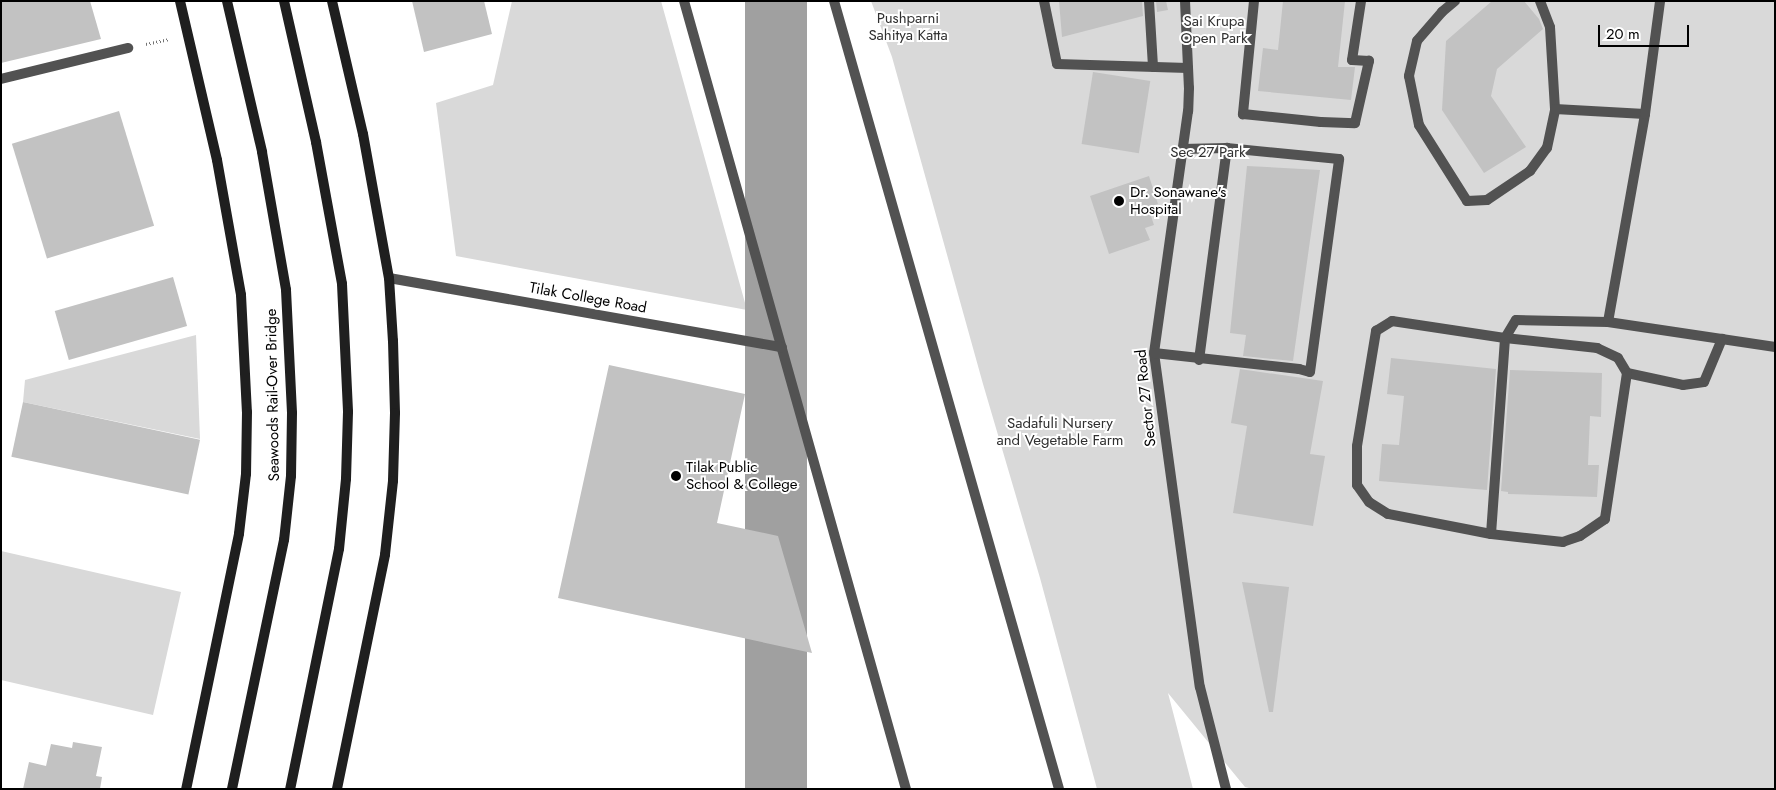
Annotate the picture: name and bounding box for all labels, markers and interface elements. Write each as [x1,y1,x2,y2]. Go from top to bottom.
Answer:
park label: Pushparni Sahitya Katta [868,9,948,44]
park label: Sai Krupa Open Park [1180,12,1248,47]
scale bar [1601,15,1692,47]
text: 20 m [1606,23,1640,45]
park label: Sec 27 Park [1170,144,1246,162]
place label: Dr. Sonawane's Hospital [1130,183,1226,218]
marker: Dr. Sonawane's Hospital [1112,194,1126,208]
street label: Tilak College Road [528,279,648,317]
street label: Seawoods Rail-Over Bridge [262,309,284,481]
street label: Sector 27 Road [1132,348,1160,448]
park label: Sadafuli Nursery and Vegetable Farm [997,414,1123,449]
place label: Tilak Public School & College [686,458,798,493]
marker: Tilak Public School & College [670,470,682,482]

